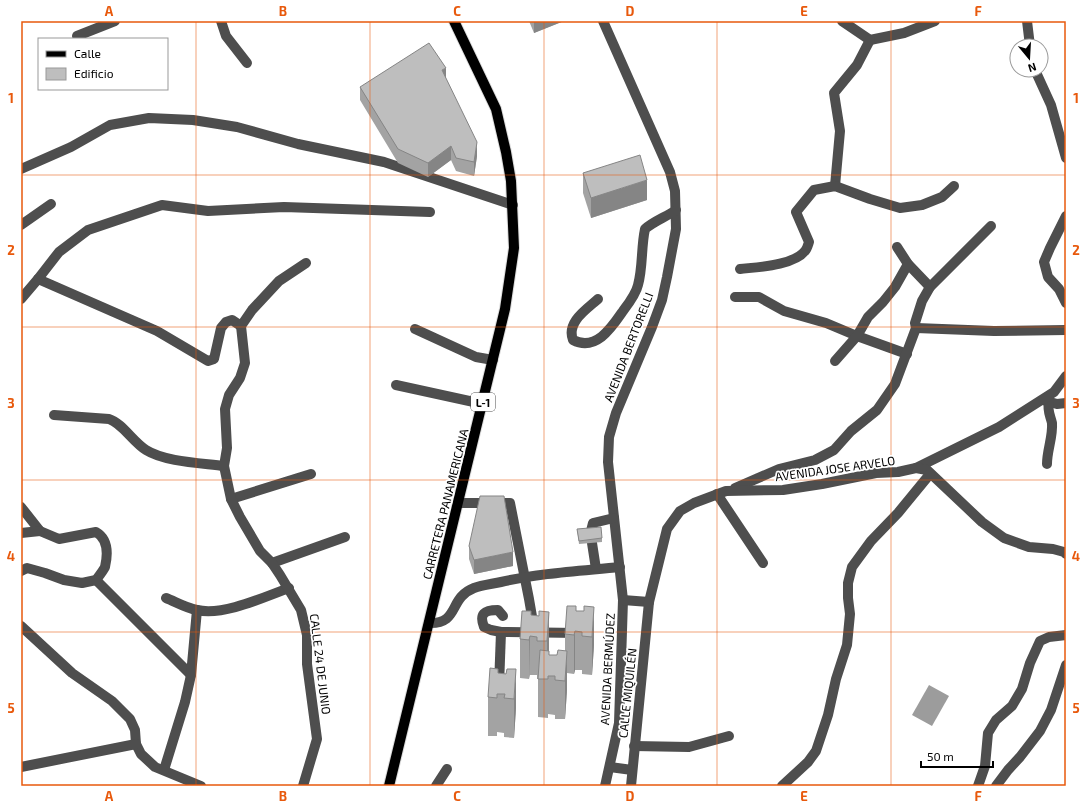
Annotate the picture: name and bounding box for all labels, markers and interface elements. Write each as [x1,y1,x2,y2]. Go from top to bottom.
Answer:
text: A [105,3,114,19]
text: B [279,3,287,19]
text: C [453,3,461,19]
text: D [626,3,635,19]
text: E [800,3,808,19]
text: F [974,3,982,19]
legend [38,38,168,90]
north arrow [1009,38,1049,78]
text: Calle [74,46,101,60]
text: N [1026,61,1038,75]
text: Edificio [74,66,114,80]
text: 1 [8,90,14,106]
text: 1 [1073,90,1079,106]
text: 2 [7,242,15,258]
text: 2 [1072,242,1080,258]
street label: AVENIDA BERTORELLI [601,290,655,404]
road number: L-1 [471,393,495,411]
text: 3 [7,395,15,411]
text: 3 [1072,395,1080,411]
street label: CARRETERA PANAMERICANA [419,427,471,581]
street label: AVENIDA JOSE ARVELO [774,453,896,483]
text: 4 [7,548,15,564]
text: 4 [1072,548,1080,564]
street label: AVENIDA BERMÚDEZ [597,612,617,725]
street label: CALLE 24 DE JUNIO [308,613,334,715]
street label: CALLE MIQUILÉN [615,647,640,739]
text: 5 [7,700,15,716]
text: 5 [1072,700,1080,716]
scale bar [921,743,993,769]
text: 50 m [927,749,954,763]
text: A [105,788,114,804]
text: B [279,788,287,804]
text: C [453,788,461,804]
text: D [626,788,635,804]
text: E [800,788,808,804]
text: F [974,788,982,804]

